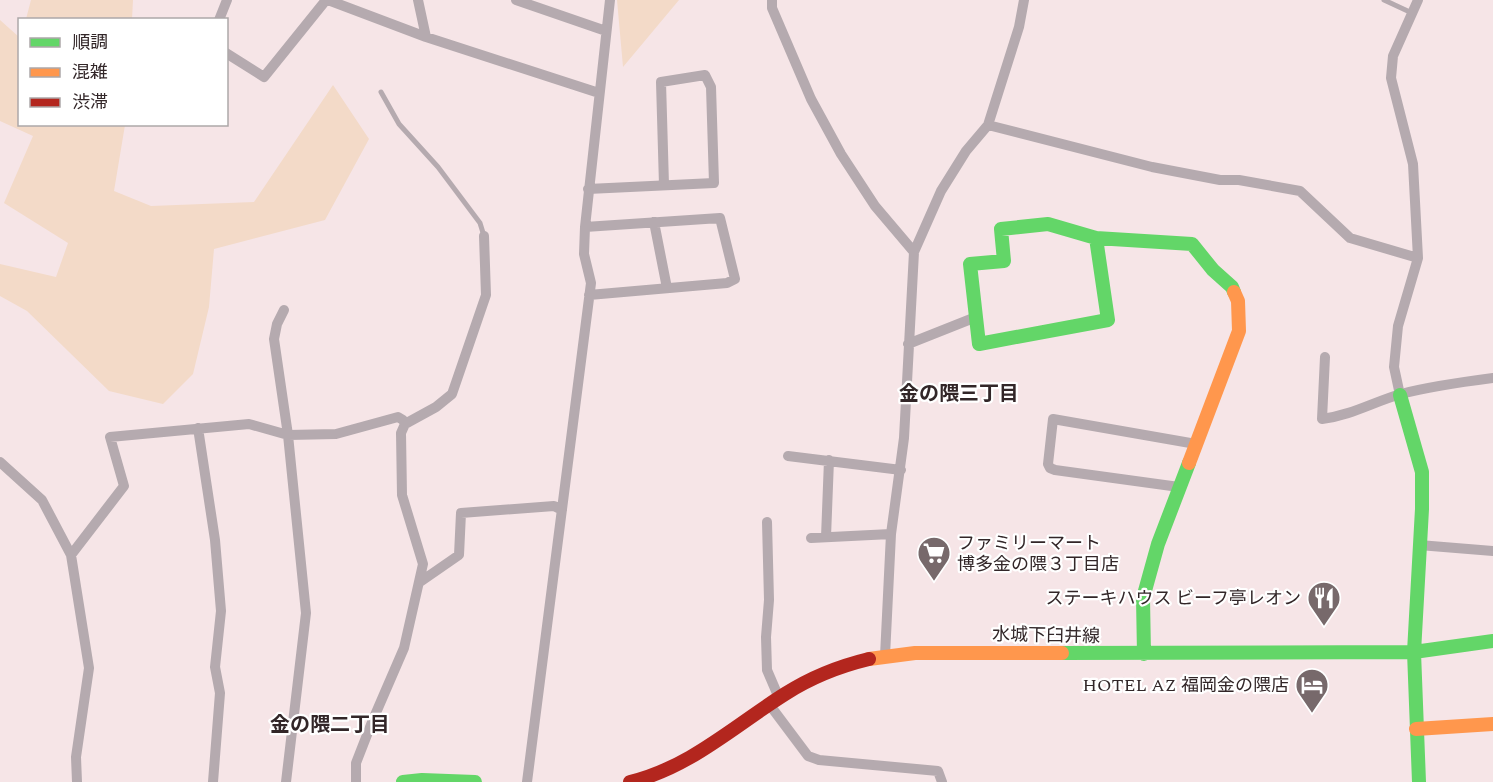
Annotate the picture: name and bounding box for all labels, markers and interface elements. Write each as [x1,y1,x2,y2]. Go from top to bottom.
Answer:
legend [18,18,228,126]
text: 順調 [72,29,108,56]
text: 混雑 [72,59,108,86]
text: 渋滞 [72,89,108,116]
district label: 金の隈三丁目 [899,379,1019,409]
place label: ファミリーマート 博多金の隈３丁目店 [957,530,1119,578]
supermarket icon: ファミリーマート 博多金の隈３丁目店 [916,535,952,582]
restaurant icon: ステーキハウス ビーフ亭レオン [1306,580,1342,627]
place label: ステーキハウス ビーフ亭レオン [1046,585,1301,612]
street label: 水城下臼井線 [992,621,1100,650]
hotel icon: HOTEL AZ 福岡金の隈店 [1294,667,1330,714]
place label: HOTEL AZ 福岡金の隈店 [1083,672,1289,699]
district label: 金の隈二丁目 [270,710,390,740]

